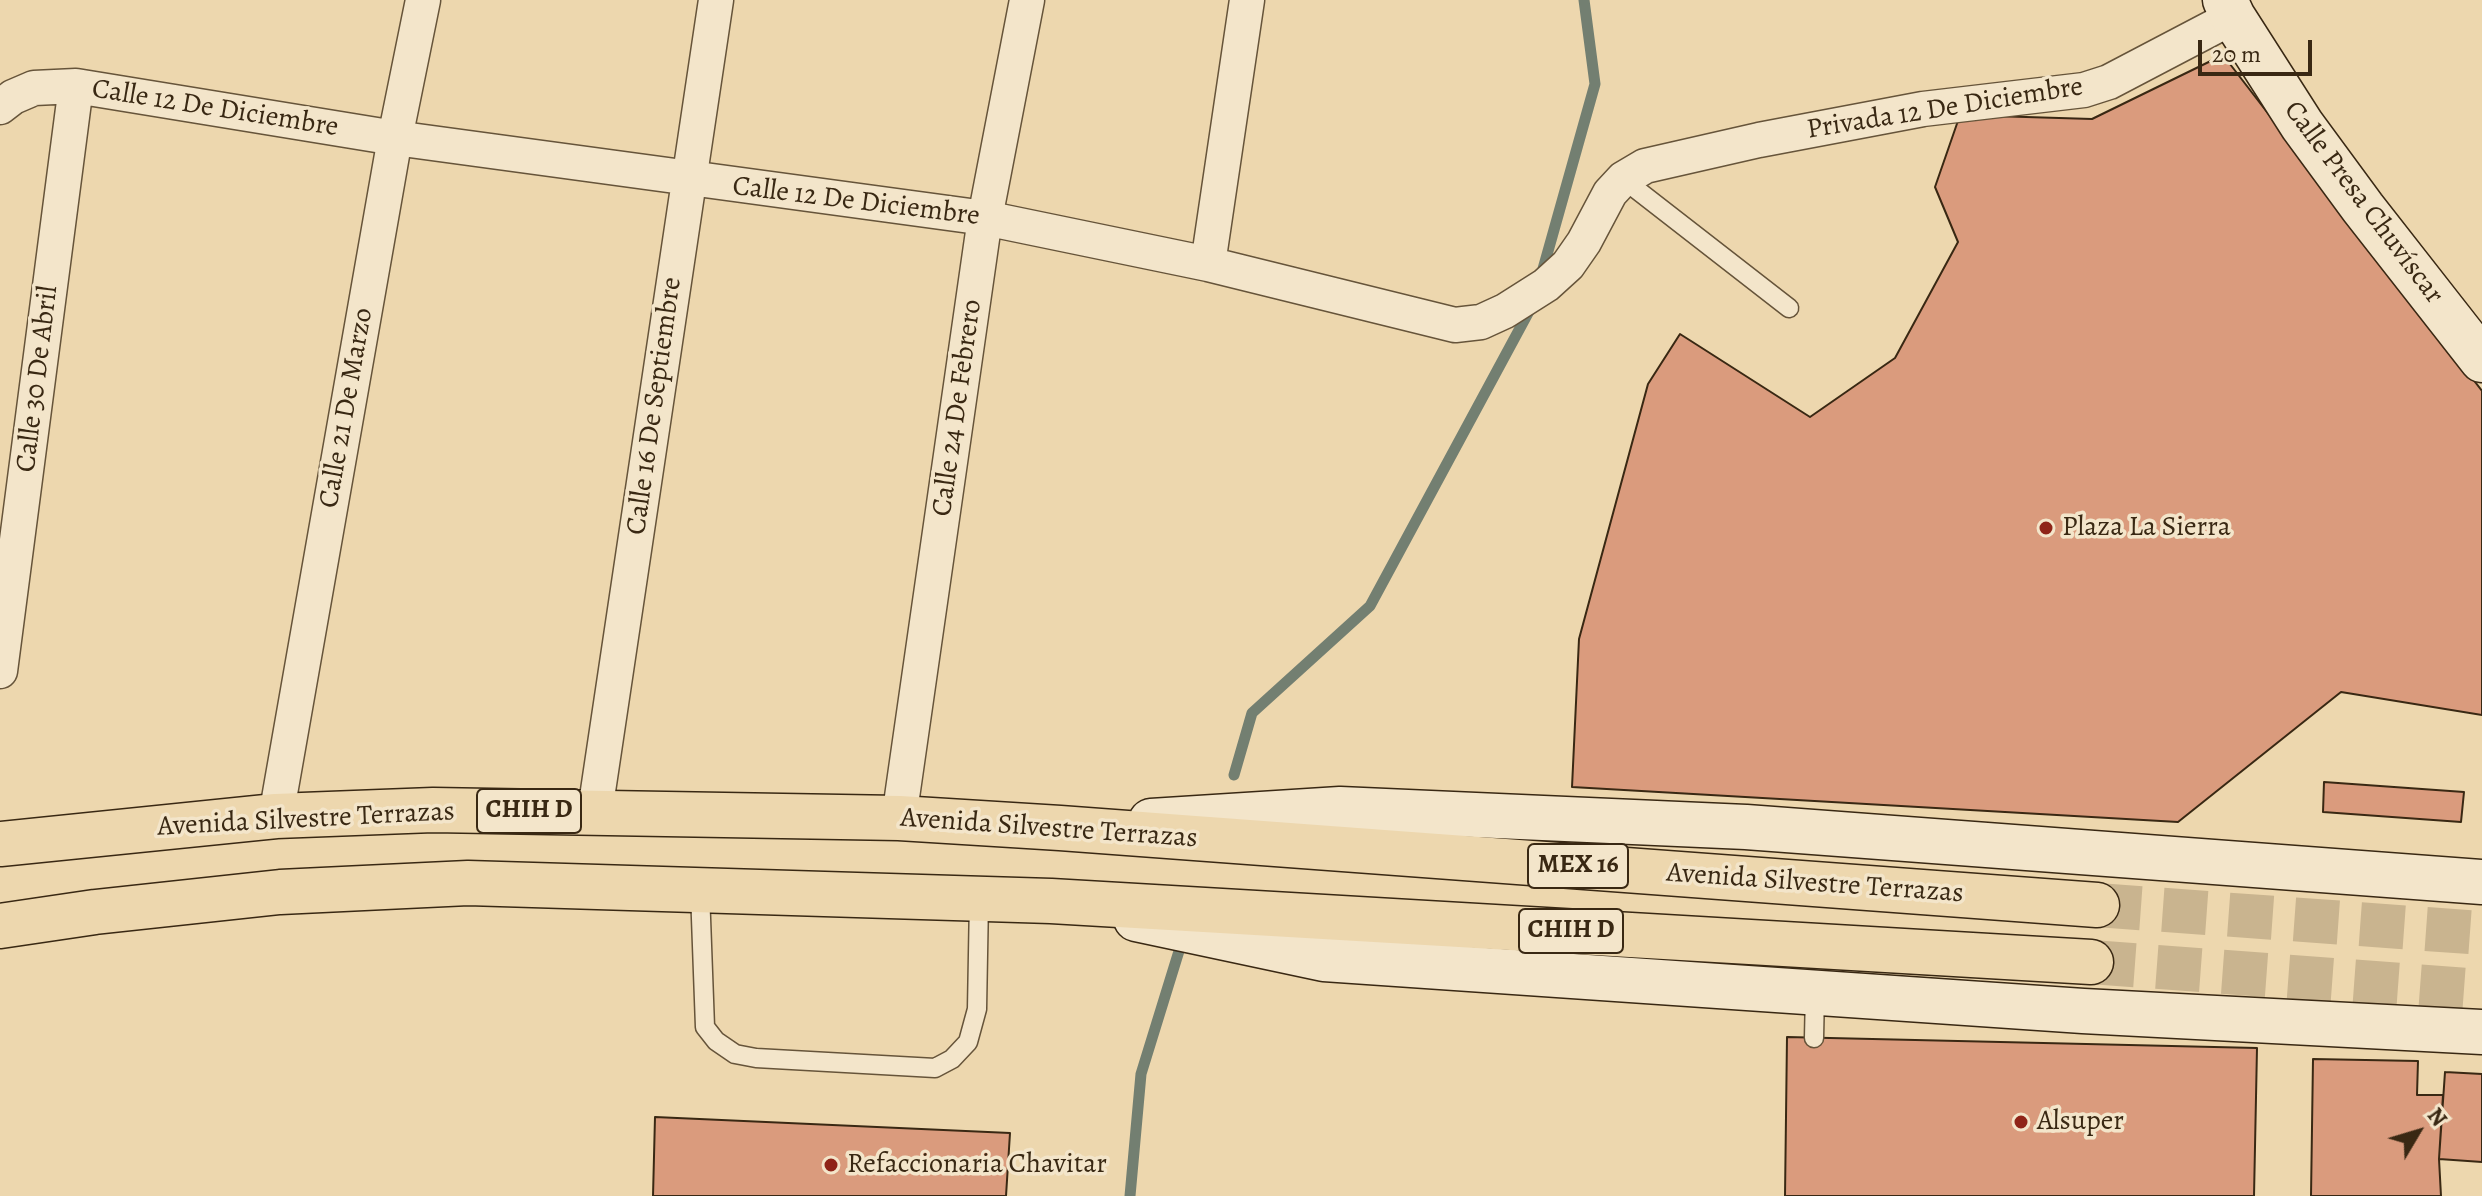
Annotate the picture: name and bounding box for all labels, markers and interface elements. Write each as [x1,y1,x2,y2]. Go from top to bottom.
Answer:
scale bar [2202,24,2316,74]
text: 20 m [2212,38,2261,70]
street label: Privada 12 De Diciembre [1805,71,2085,147]
street label: Calle 12 De Diciembre [89,73,341,145]
street label: Calle Presa Chuvíscar [2276,95,2450,311]
street label: Calle 12 De Diciembre [730,170,982,234]
street label: Calle 16 De Septiembre [620,275,690,537]
street label: Calle 30 De Abril [10,284,66,474]
street label: Calle 24 De Febrero [926,297,990,519]
street label: Calle 21 De Marzo [313,305,381,511]
place label: Plaza La Sierra [2062,511,2231,545]
marker: Plaza La Sierra [2037,519,2055,537]
road number: CHIH D [477,789,581,833]
street label: Avenida Silvestre Terrazas [157,795,455,845]
street label: Avenida Silvestre Terrazas [899,802,1199,856]
road number: MEX 16 [1528,844,1628,888]
street label: Avenida Silvestre Terrazas [1665,857,1965,911]
road number: CHIH D [1519,909,1623,953]
north arrow [2378,1092,2458,1172]
text: N [2420,1102,2454,1133]
place label: Alsuper [2037,1105,2124,1139]
marker: Alsuper [2012,1113,2030,1131]
place label: Refaccionaria Chavitar [847,1148,1107,1182]
marker: Refaccionaria Chavitar [822,1156,840,1174]

